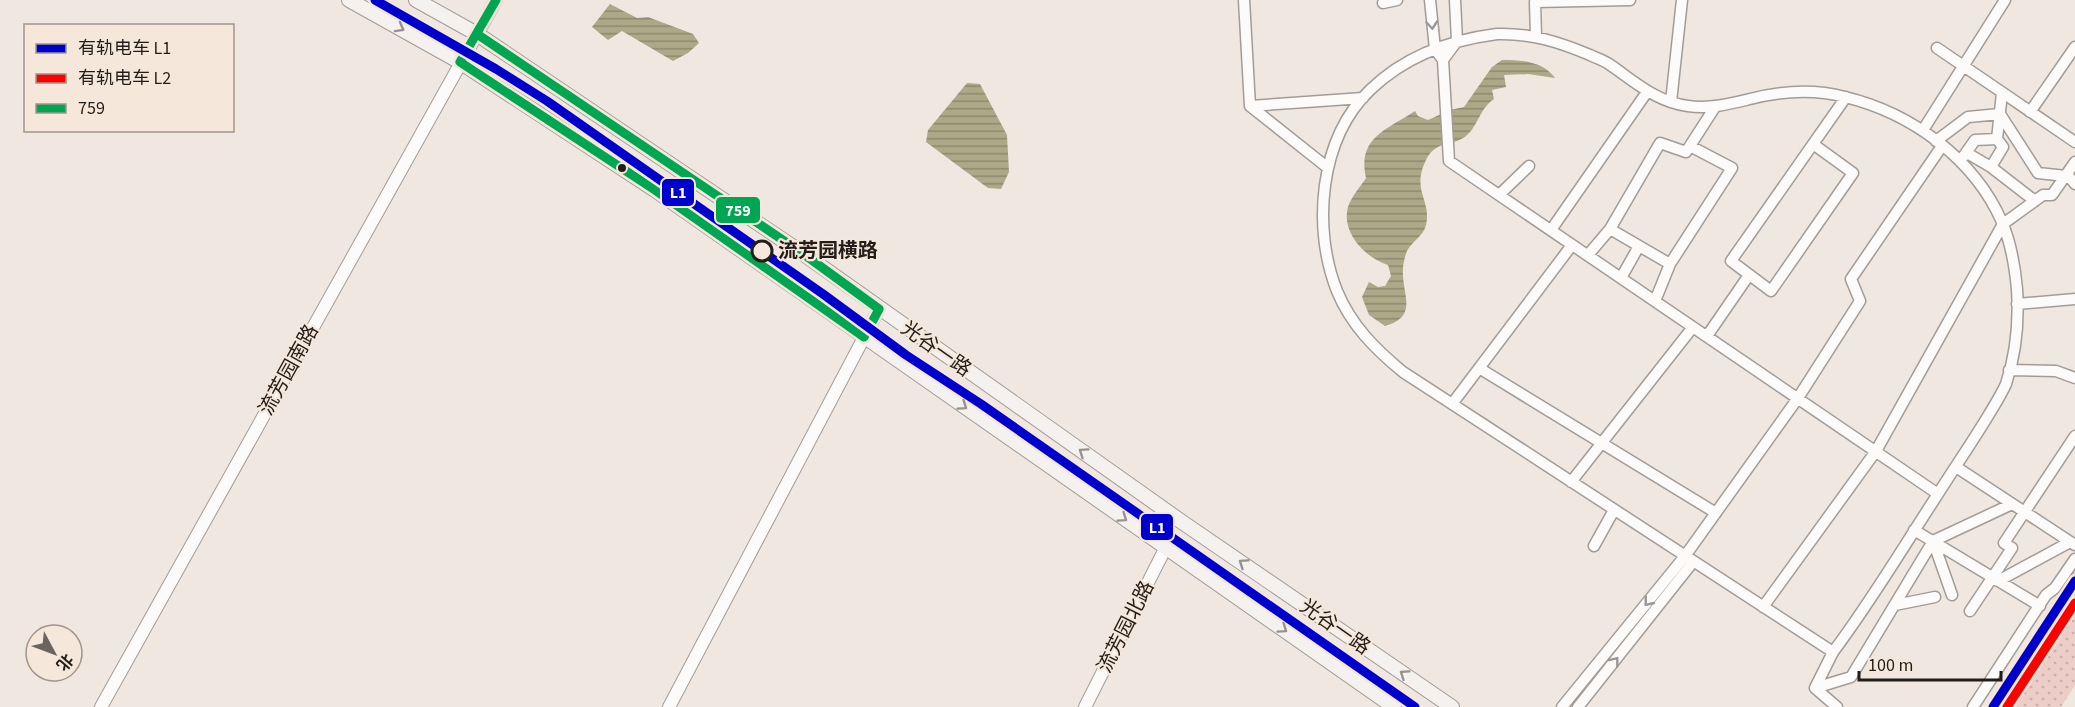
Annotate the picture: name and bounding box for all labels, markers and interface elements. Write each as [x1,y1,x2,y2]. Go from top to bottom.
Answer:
one-way arrow [1425,20,1438,29]
one-way arrow [394,21,404,33]
legend [24,24,234,132]
text: 有轨电车 L1 [78,36,171,61]
text: 有轨电车 L2 [78,66,171,91]
text: 759 [78,96,105,121]
unlabelled marker [616,162,628,174]
line badge: L1 [661,178,695,207]
text: L1 [670,182,686,204]
line badge: 759 [715,196,761,224]
text: 759 [725,200,751,222]
place label: 流芳园横路 [778,237,878,265]
marker: 流芳园横路 [751,240,773,262]
street label: 光谷一路 [895,315,977,383]
street label: 流芳园南路 [253,319,325,421]
one-way arrow [957,399,968,410]
one-way arrow [1078,448,1089,459]
one-way arrow [1117,511,1128,522]
line badge: L1 [1140,513,1174,541]
text: L1 [1149,517,1165,539]
one-way arrow [1238,559,1249,570]
street label: 流芳园北路 [1091,576,1161,678]
street label: 光谷一路 [1294,593,1376,661]
one-way arrow [1644,595,1655,606]
one-way arrow [1277,622,1288,633]
north arrow [24,623,84,683]
scale bar [1859,644,2002,682]
text: 北 [51,649,78,675]
text: 100 m [1868,653,1913,678]
one-way arrow [1607,657,1618,668]
one-way arrow [1399,670,1410,681]

